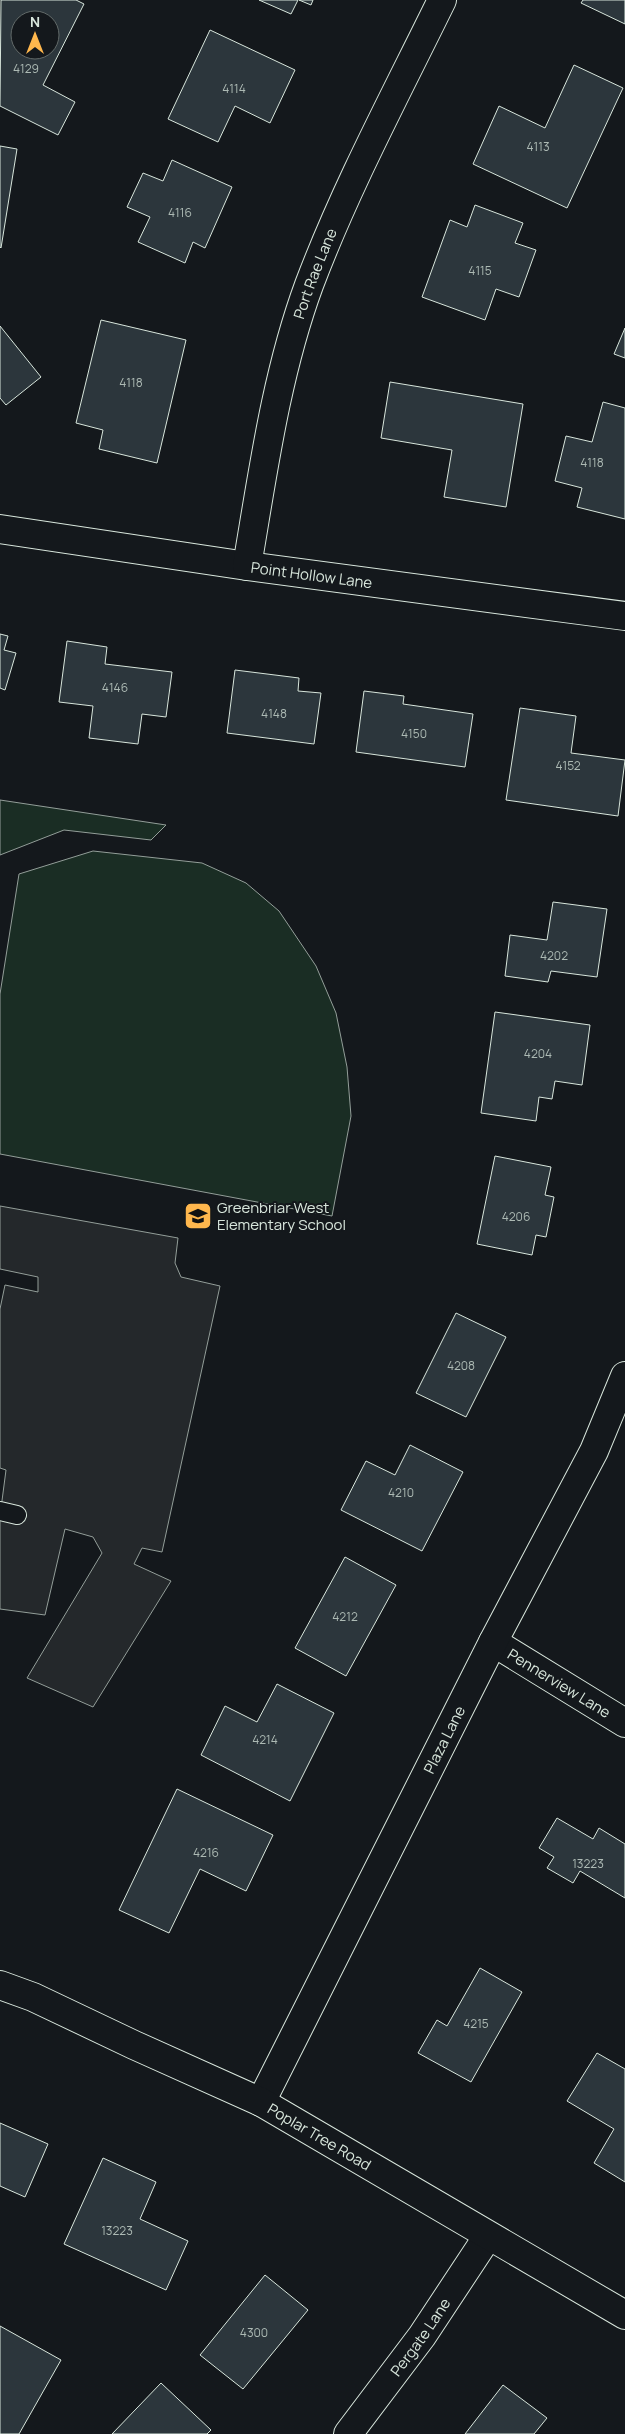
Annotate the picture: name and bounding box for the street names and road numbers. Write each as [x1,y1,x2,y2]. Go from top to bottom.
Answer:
street label: Port Rae Lane [288,225,341,321]
street label: Point Hollow Lane [250,556,374,593]
street label: Pennerview Lane [504,1643,615,1723]
street label: Plaza Lane [418,1702,470,1777]
street label: Poplar Tree Road [264,2098,375,2175]
street label: Pergate Lane [385,2293,455,2380]

